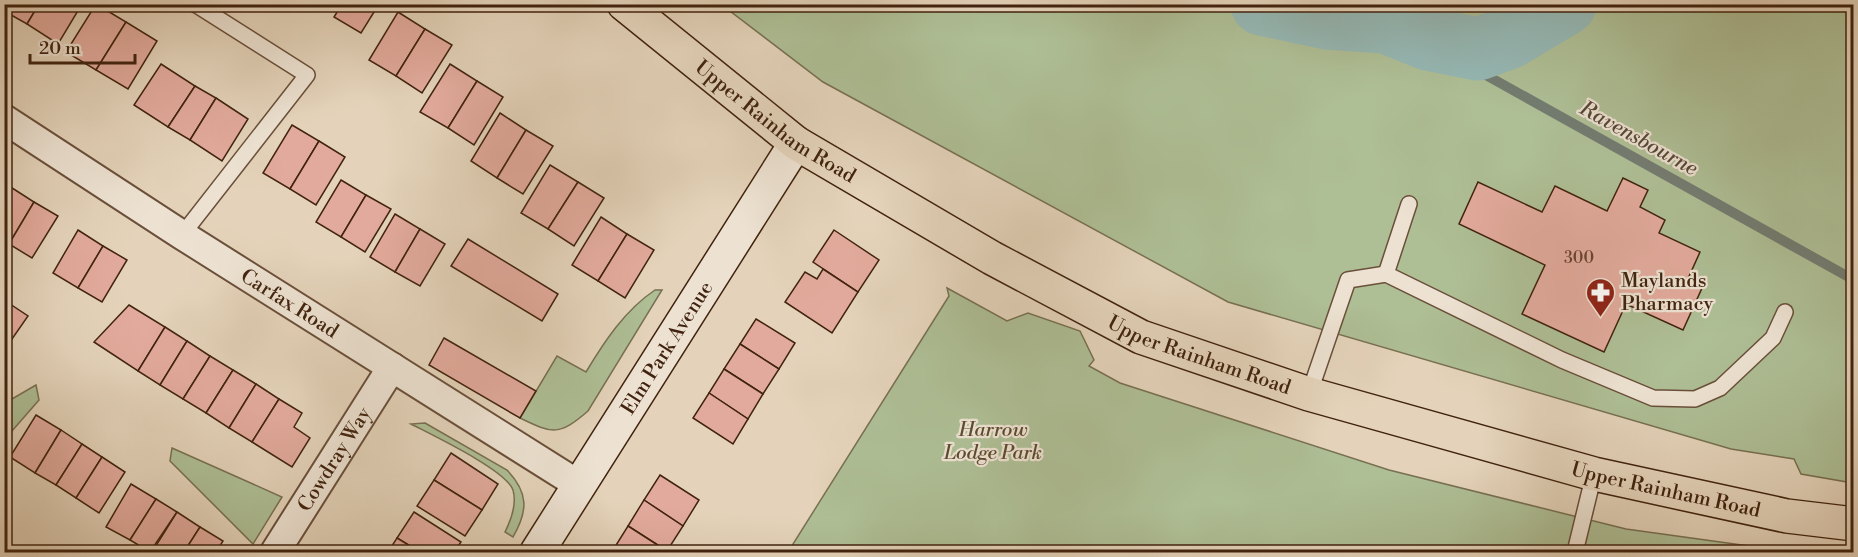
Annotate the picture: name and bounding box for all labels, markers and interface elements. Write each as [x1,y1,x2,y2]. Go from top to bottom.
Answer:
scale bar [30,27,135,65]
text: 20 m [39,37,81,60]
street label: Upper Rainham Road [689,55,860,190]
water label: Ravensbourne [1574,95,1702,182]
house number: 300 [1564,248,1594,268]
street label: Carfax Road [235,264,343,345]
place label: Maylands Pharmacy [1621,269,1714,317]
pharmacy icon: Maylands Pharmacy [1584,276,1616,318]
street label: Elm Park Avenue [616,277,719,420]
street label: Upper Rainham Road [1103,311,1294,401]
street label: Cowdray Way [293,403,378,517]
park label: Harrow Lodge Park [943,418,1042,466]
street label: Upper Rainham Road [1568,457,1763,524]

